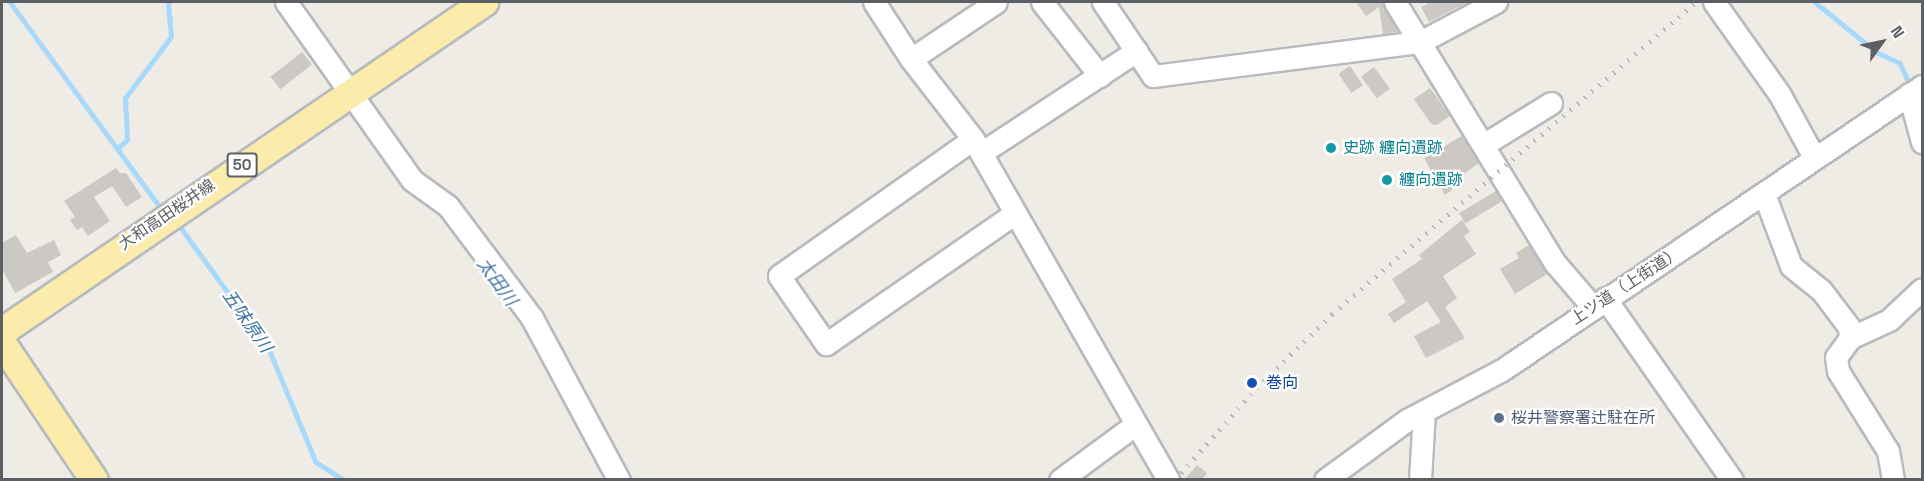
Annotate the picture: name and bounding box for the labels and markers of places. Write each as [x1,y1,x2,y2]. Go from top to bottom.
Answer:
place label: 史跡 纏向遺跡 [1343,138,1443,158]
marker: 史跡 纏向遺跡 [1324,141,1338,155]
place label: 纏向遺跡 [1399,170,1463,190]
marker: 纏向遺跡 [1380,173,1394,187]
place label: 巻向 [1266,373,1298,393]
marker: 巻向 [1243,374,1261,392]
place label: 桜井警察署辻駐在所 [1511,408,1655,428]
marker: 桜井警察署辻駐在所 [1492,411,1506,425]

